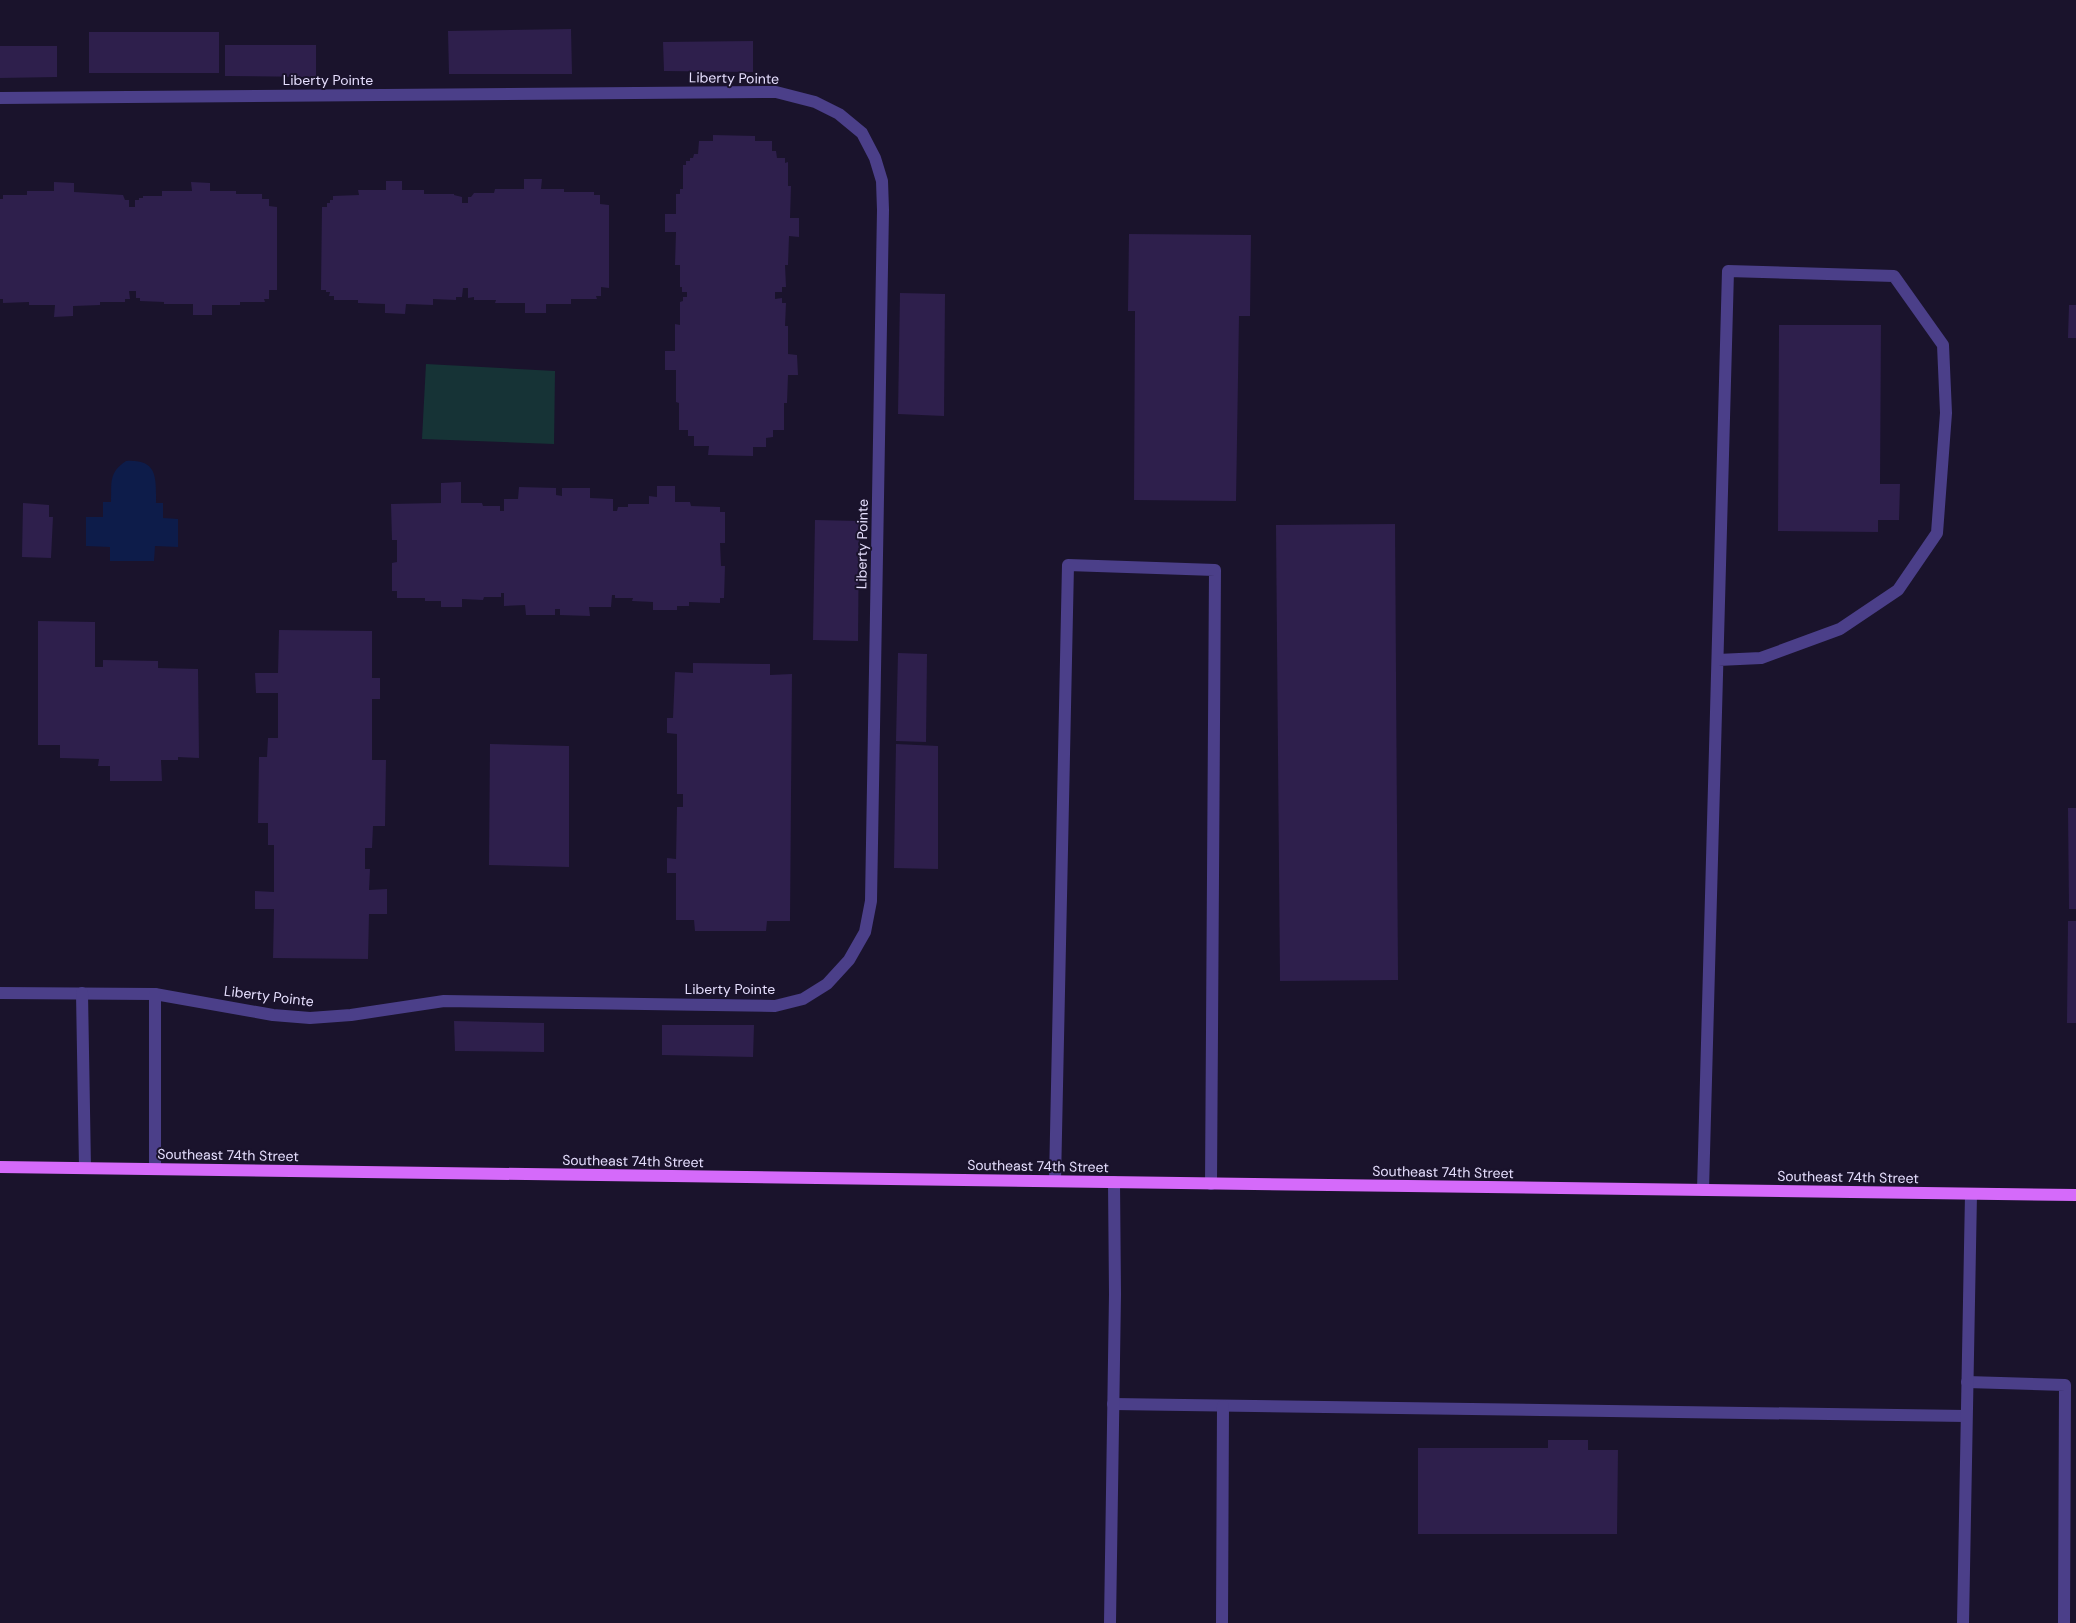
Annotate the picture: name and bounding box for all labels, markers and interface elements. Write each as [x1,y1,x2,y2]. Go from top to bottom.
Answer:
street label: Liberty Pointe [689,68,779,88]
street label: Liberty Pointe [283,71,373,89]
street label: Liberty Pointe [852,499,872,589]
street label: Liberty Pointe [685,980,775,998]
street label: Liberty Pointe [223,982,315,1010]
street label: Southeast 74th Street [157,1145,299,1165]
street label: Southeast 74th Street [562,1151,704,1171]
street label: Southeast 74th Street [967,1156,1109,1176]
street label: Southeast 74th Street [1372,1162,1514,1182]
street label: Southeast 74th Street [1777,1167,1919,1187]

